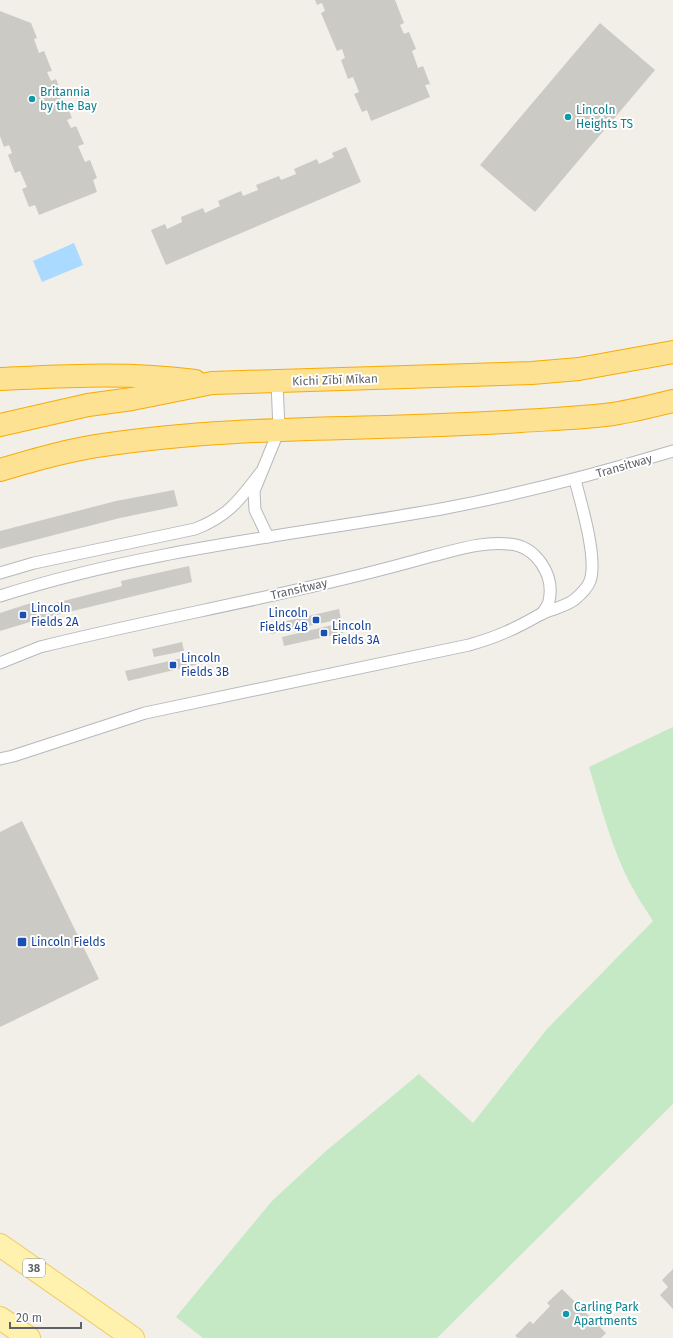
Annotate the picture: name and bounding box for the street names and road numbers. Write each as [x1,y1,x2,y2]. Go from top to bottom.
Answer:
street label: Kichi Zībī Mīkan [292,372,378,388]
street label: Transitway [594,451,654,481]
street label: Transitway [269,576,329,602]
road number: 38 [23,1259,45,1277]

